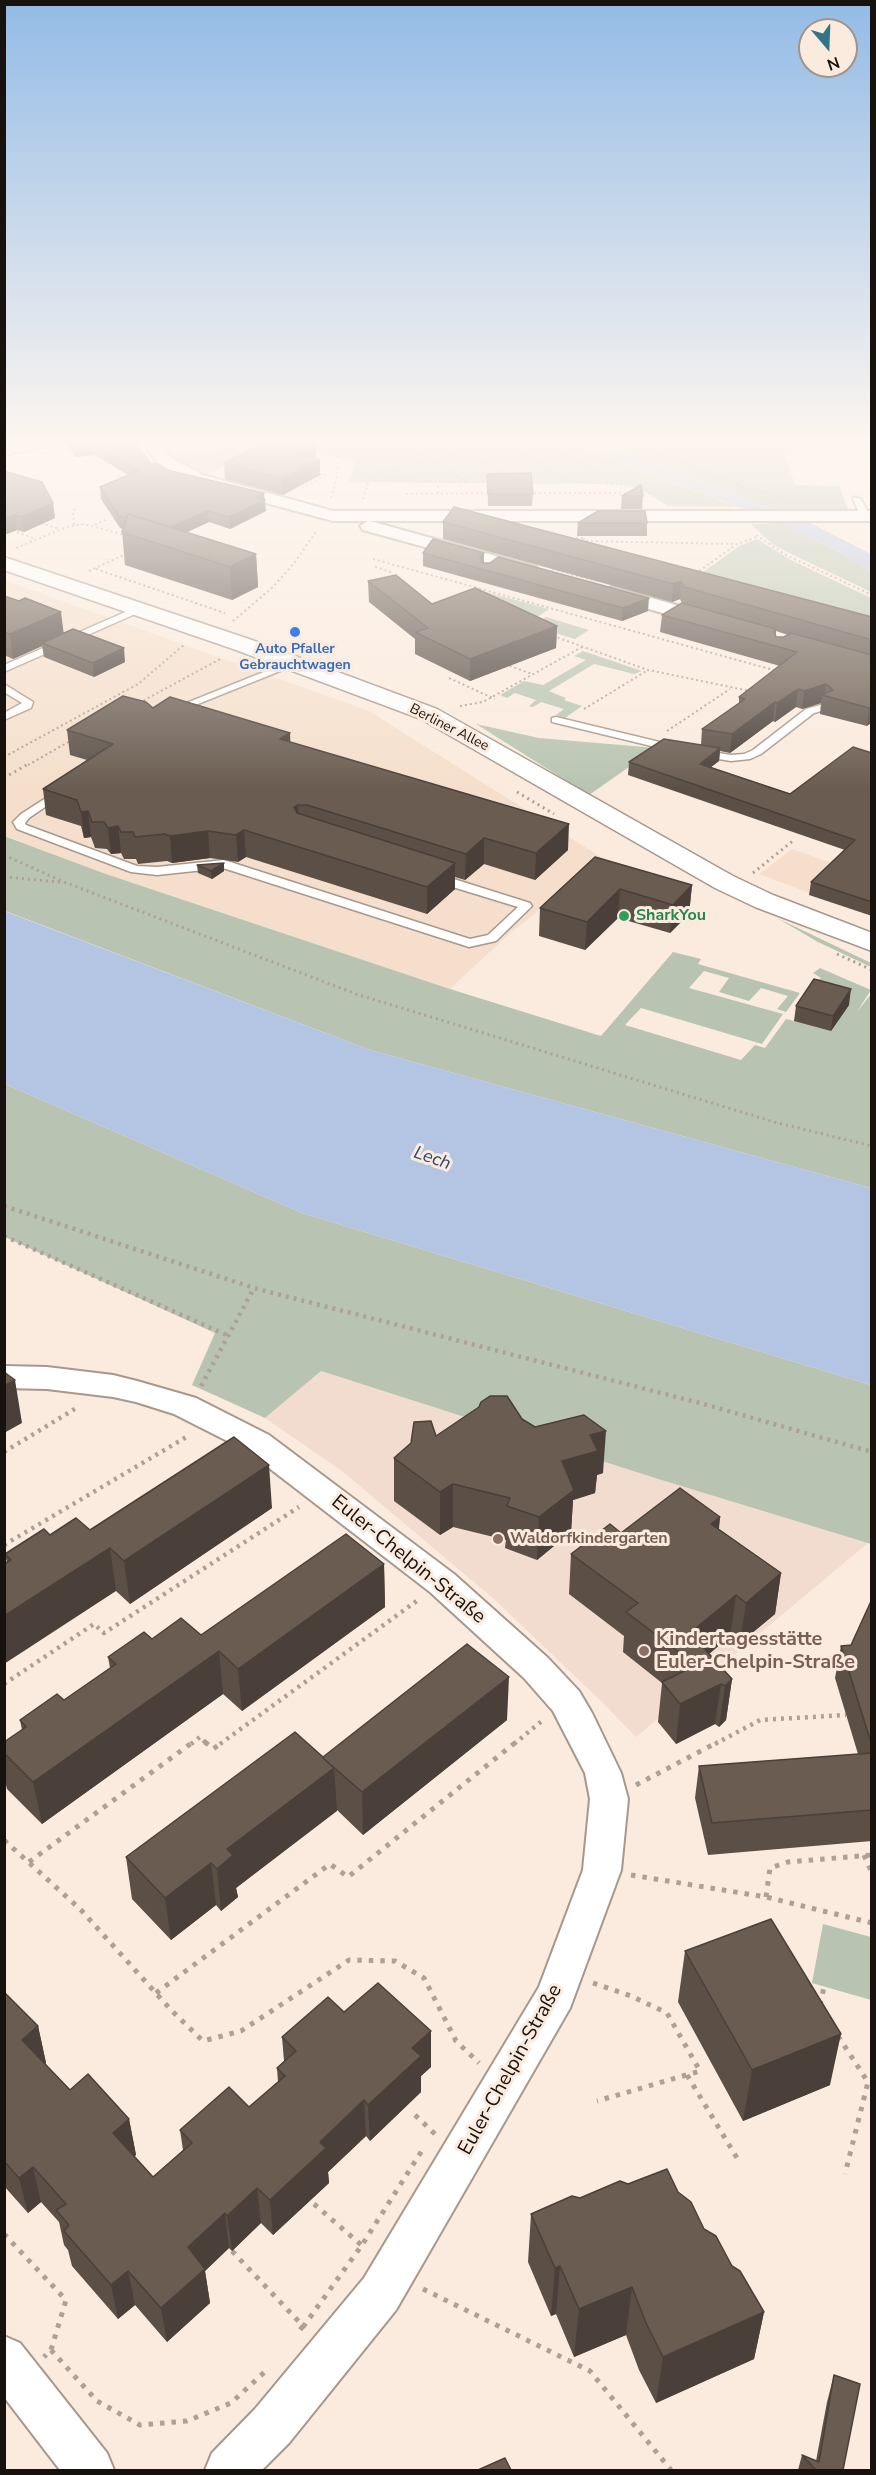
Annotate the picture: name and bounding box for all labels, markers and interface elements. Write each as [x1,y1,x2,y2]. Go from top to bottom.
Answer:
north arrow [798,18,858,78]
text: N [824,51,842,75]
marker: Auto Pfaller Gebrauchtwagen [288,625,302,639]
place label: Auto Pfaller Gebrauchtwagen [239,642,351,674]
street label: Berliner Allee [407,701,491,755]
place label: SharkYou [636,906,706,926]
marker: SharkYou [617,909,631,923]
water label: Lech [411,1143,453,1175]
street label: Euler-Chelpin-Straße [326,1490,490,1630]
place label: Waldorfkindergarten [510,1529,668,1549]
marker: Waldorfkindergarten [491,1532,505,1546]
place label: Kindertagesstätte Euler-Chelpin-Straße [656,1628,855,1675]
marker: Kindertagesstätte Euler-Chelpin-Straße [637,1644,651,1658]
street label: Euler-Chelpin-Straße [454,1980,568,2160]

